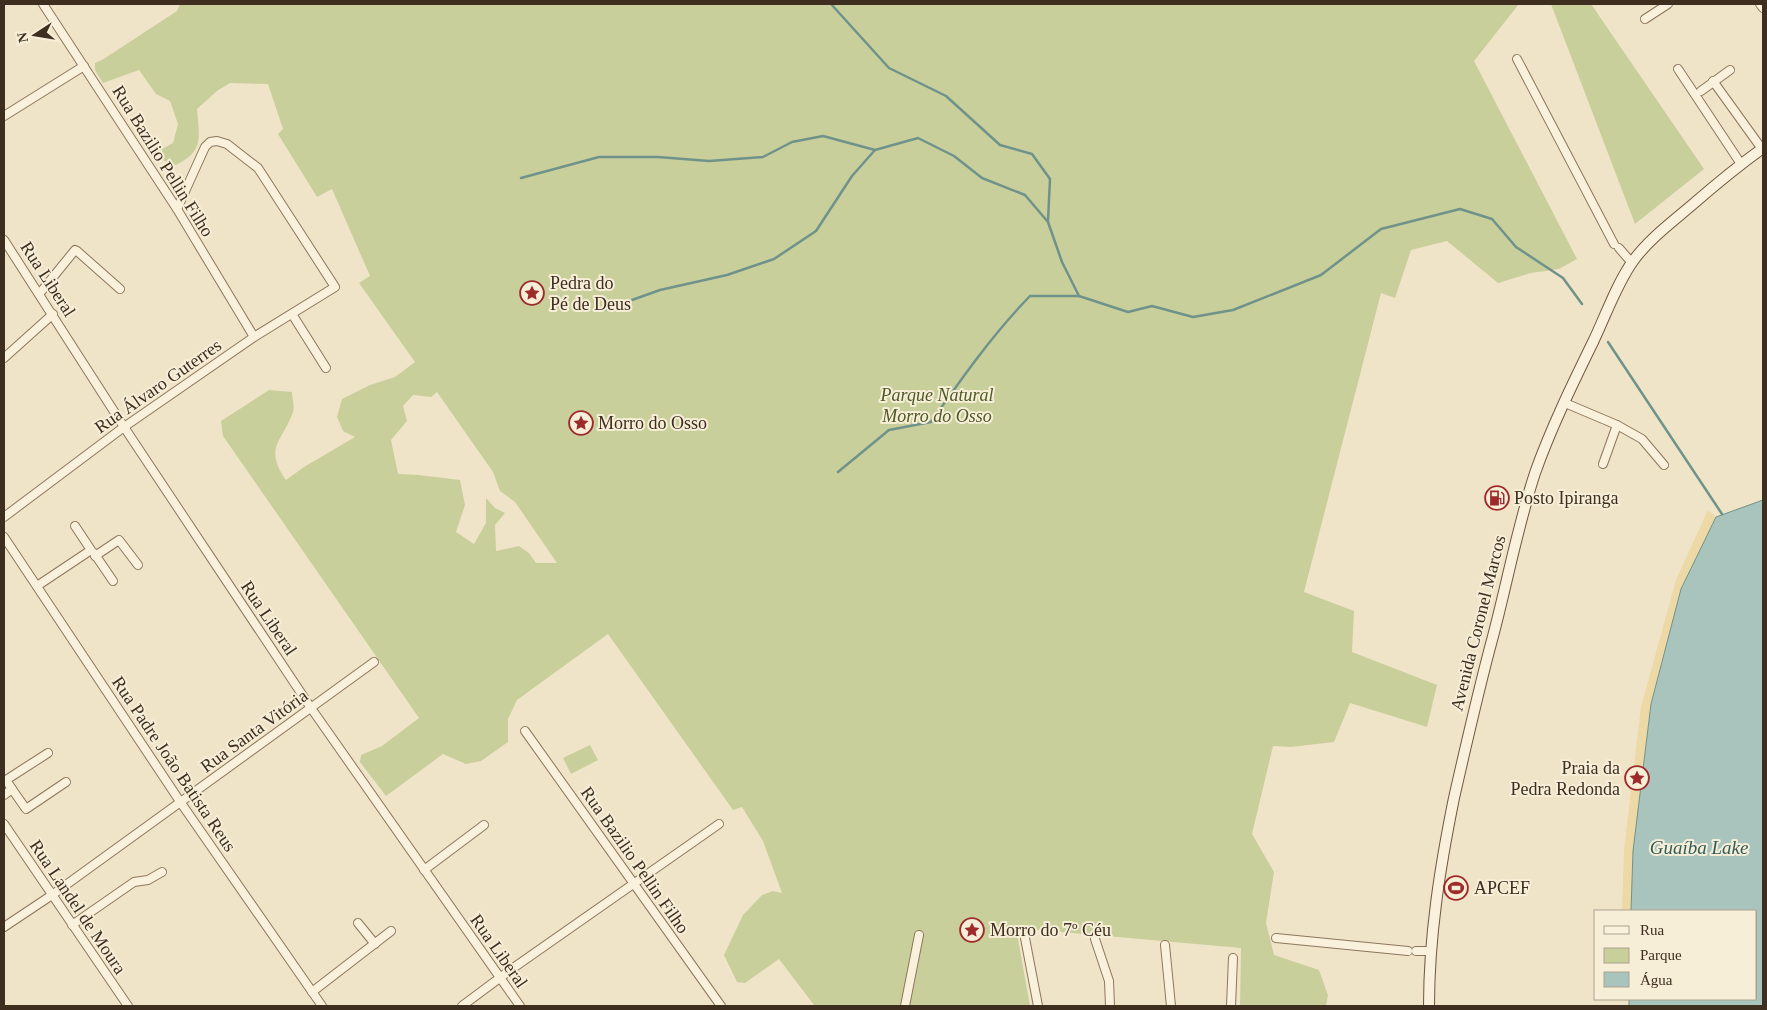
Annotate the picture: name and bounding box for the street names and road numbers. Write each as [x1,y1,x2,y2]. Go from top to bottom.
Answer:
street label: Rua Bazilio Pellin Filho [108,82,218,240]
street label: Rua Liberal [16,238,80,320]
street label: Rua Álvaro Guterres [90,334,225,437]
street label: Avenida Coronel Marcos [1446,533,1510,713]
street label: Rua Liberal [237,577,301,659]
street label: Rua Padre João Batista Reus [108,673,240,855]
street label: Rua Santa Vitória [197,685,311,777]
street label: Rua Bazilio Pellin Filho [577,783,693,937]
street label: Rua Landel de Moura [26,836,130,978]
street label: Rua Liberal [466,910,532,992]

